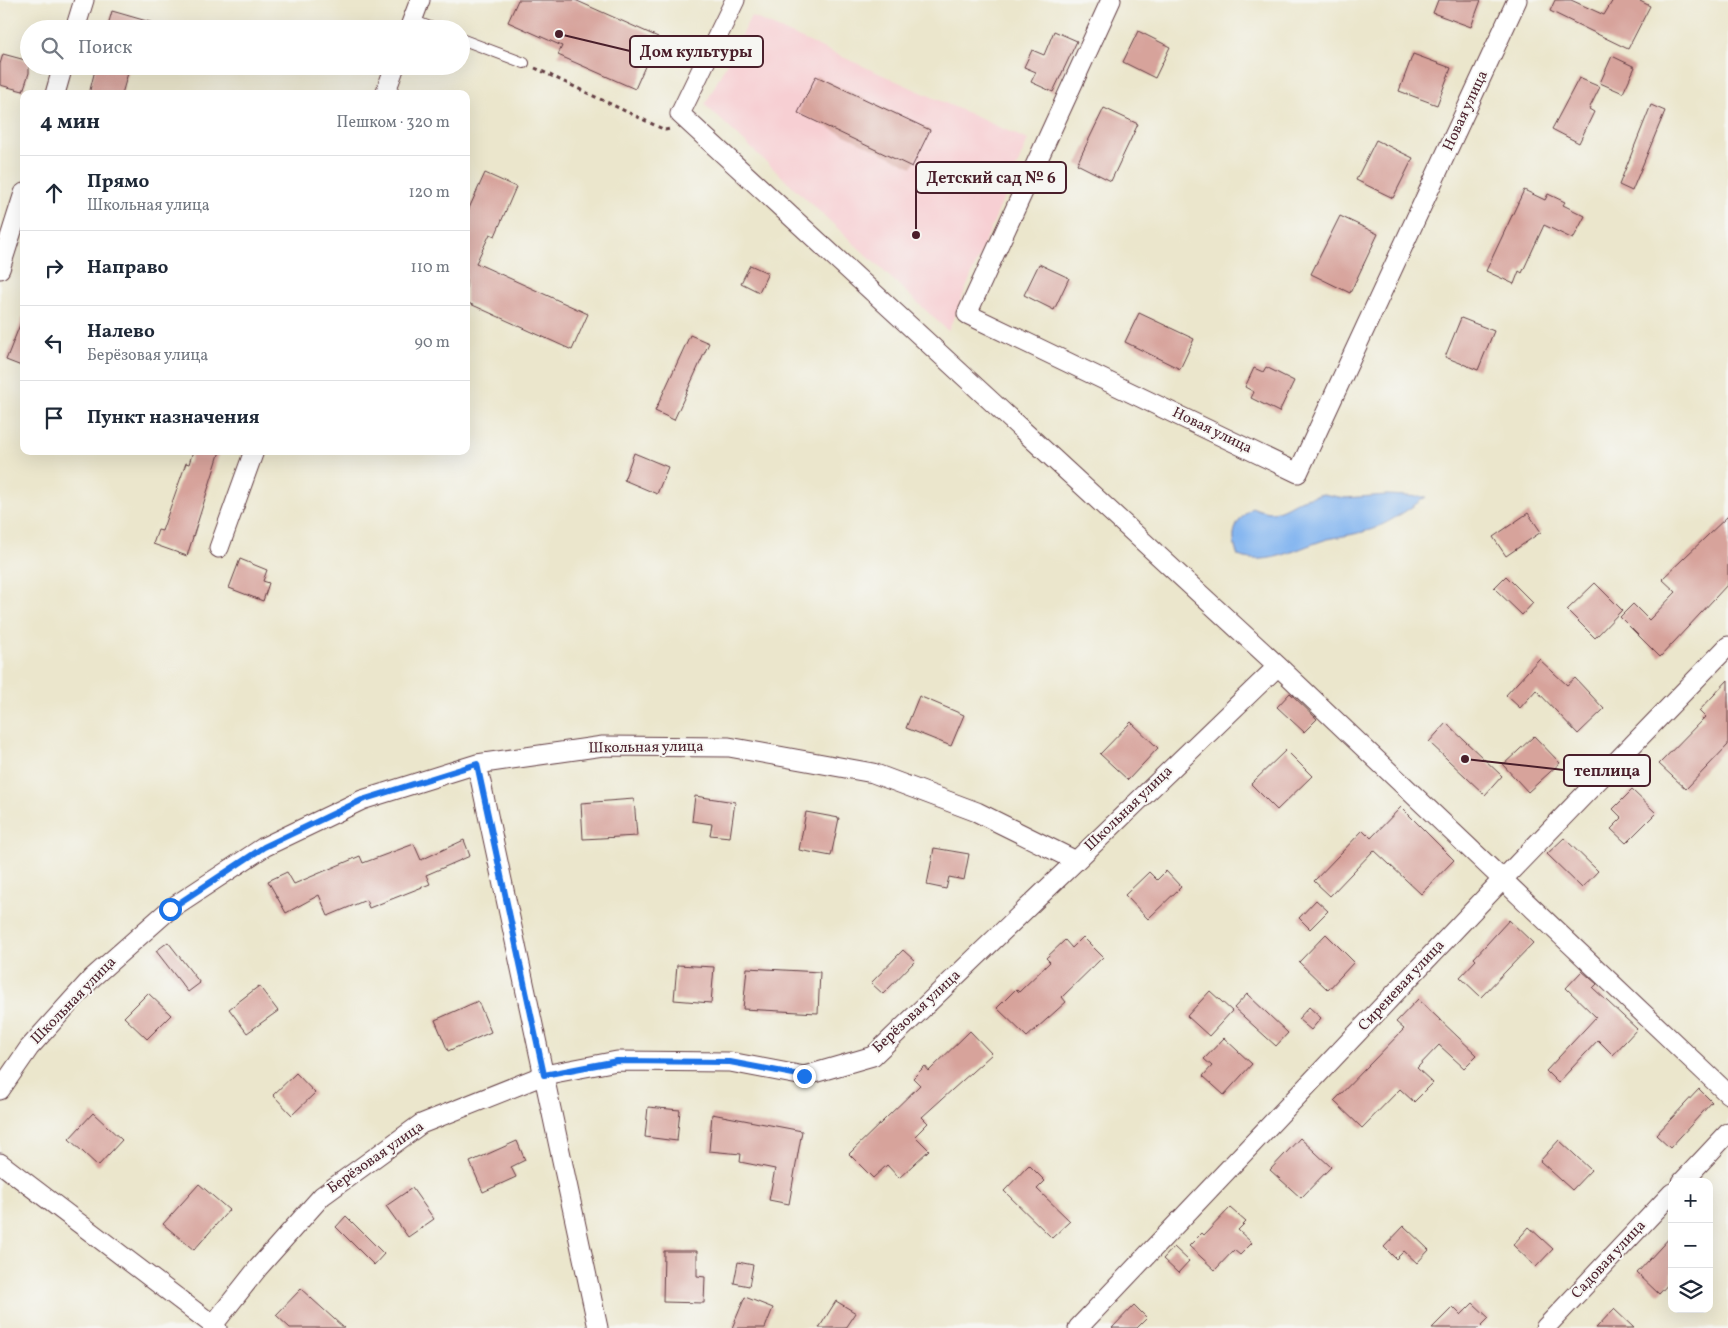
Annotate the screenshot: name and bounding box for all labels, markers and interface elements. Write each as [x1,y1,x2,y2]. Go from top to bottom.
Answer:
search box [20,20,470,75]
icon: search [38,34,66,62]
text: Поиск [78,35,132,61]
callout: Дом культуры [630,36,763,67]
text: Дом культуры [640,42,752,64]
street label: Новая улица [1438,67,1494,155]
text: 4 мин [40,108,100,137]
text: Пешком · 320 m [337,112,450,134]
callout: Детский сад № 6 [916,162,1066,193]
text: Детский сад № 6 [926,168,1056,190]
text: Прямо [87,169,149,195]
icon: ahead [40,179,68,207]
text: 120 m [408,182,450,204]
text: Школьная улица [87,195,210,217]
icon: right [40,254,68,282]
text: Направо [87,255,169,281]
text: 110 m [411,257,450,279]
text: Налево [87,319,155,345]
icon: left [40,329,68,357]
text: 90 m [414,332,450,354]
text: Берёзовая улица [87,345,208,367]
street label: Новая улица [1169,403,1255,459]
icon: arrive [40,404,68,432]
text: Пункт назначения [87,405,260,431]
street label: Школьная улица [588,736,704,760]
callout: теплица [1564,755,1650,786]
street label: Школьная улица [1080,761,1178,857]
text: теплица [1574,761,1641,783]
route start [159,898,182,921]
street label: Сиреневая улица [1354,936,1450,1036]
street label: Школьная улица [26,952,122,1050]
street label: Берёзовая улица [868,966,966,1058]
route end [793,1065,816,1088]
street label: Берёзовая улица [323,1117,429,1199]
map controls [1668,1178,1713,1313]
button: + [1668,1178,1713,1223]
street label: Садовая улица [1567,1216,1651,1304]
button: − [1668,1223,1713,1268]
button: layers [1668,1268,1713,1313]

